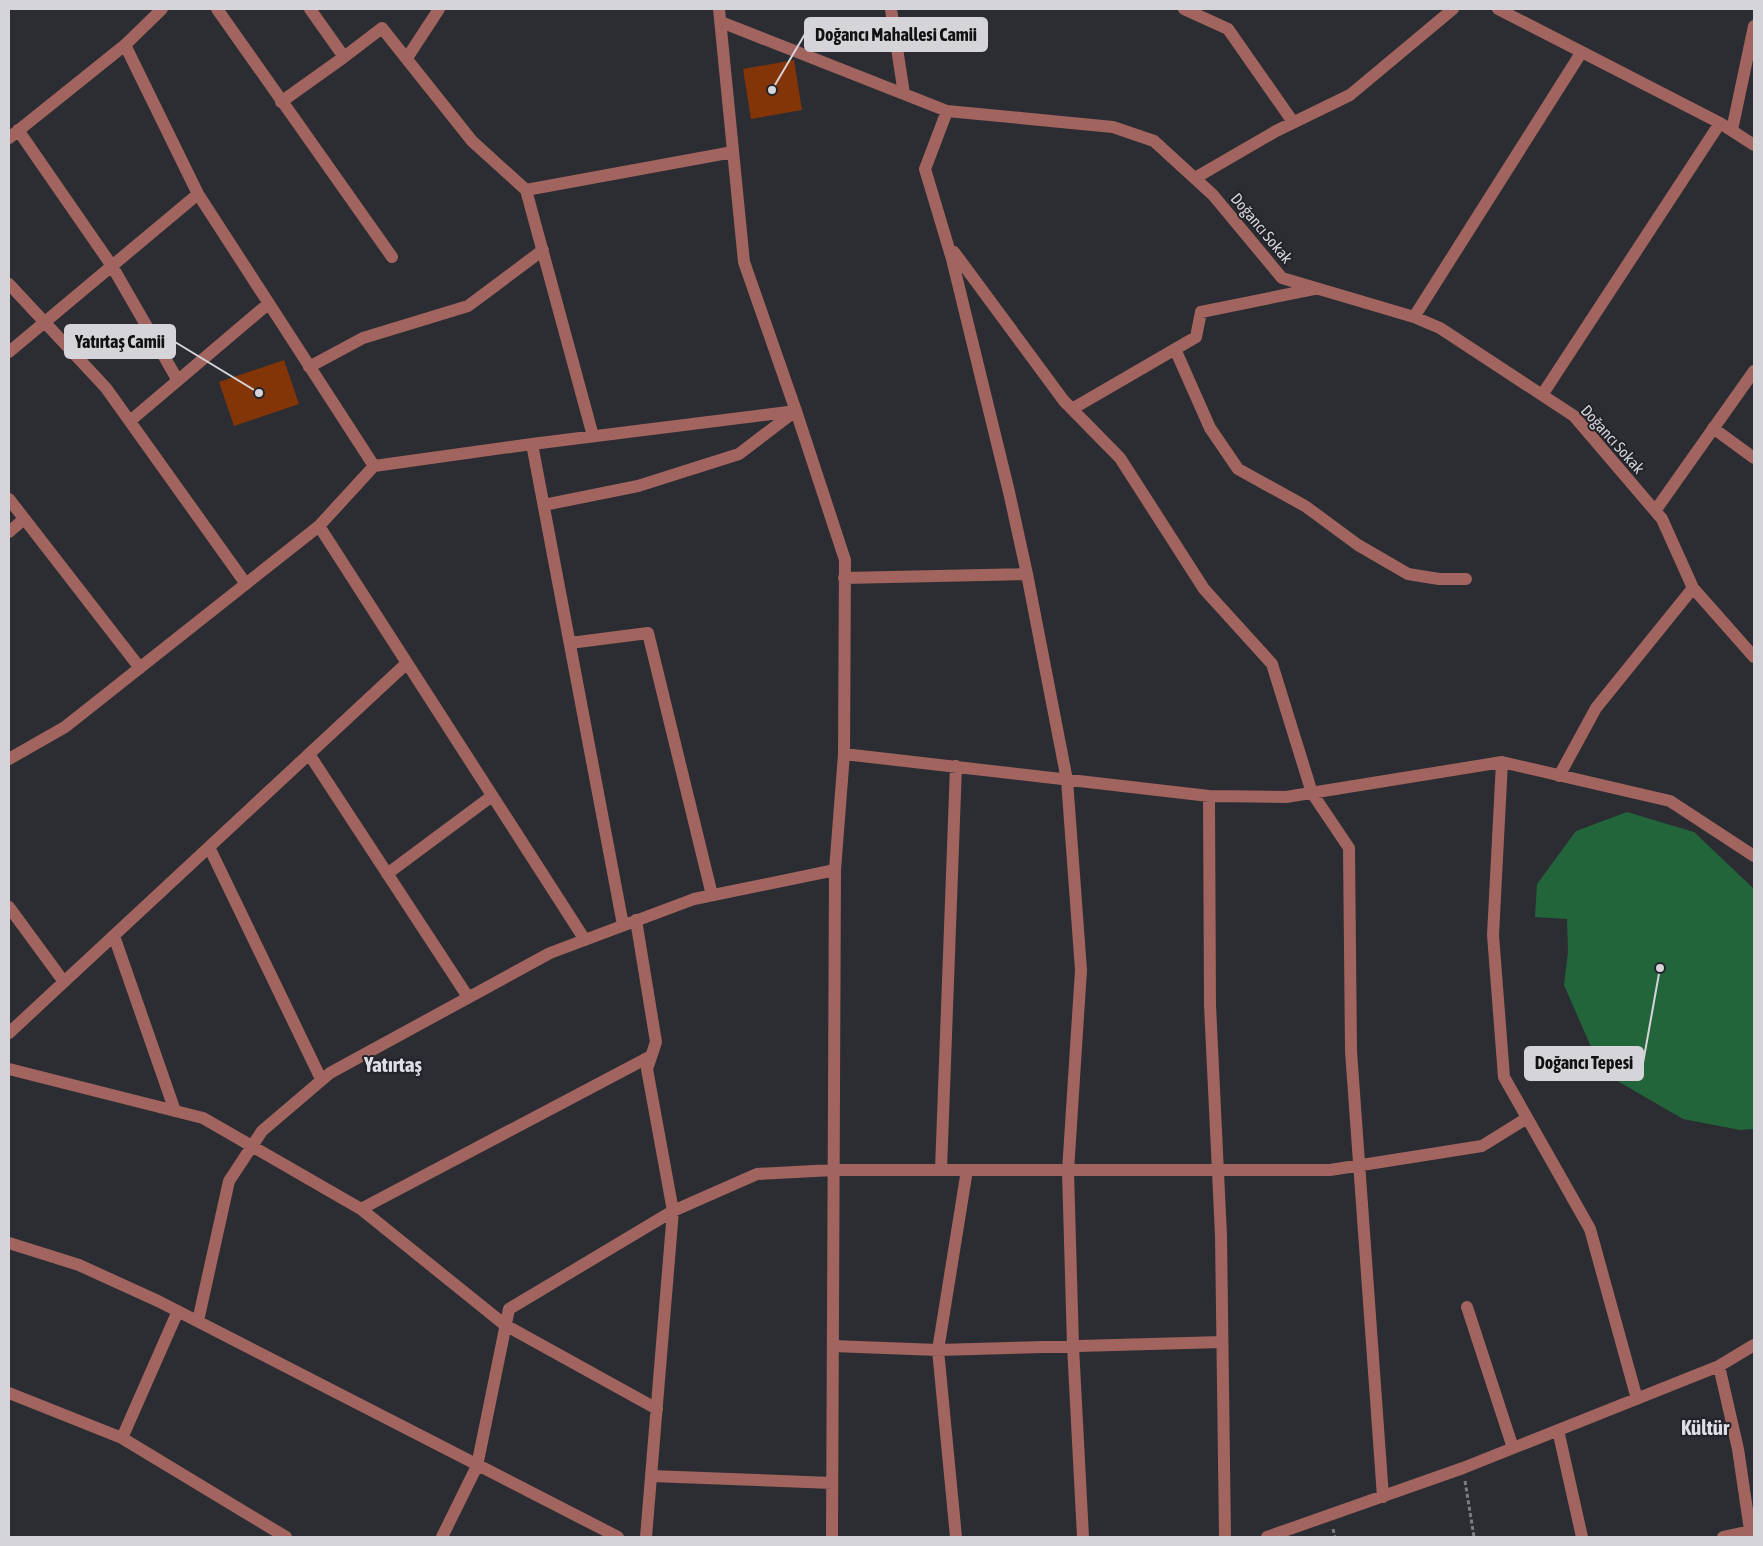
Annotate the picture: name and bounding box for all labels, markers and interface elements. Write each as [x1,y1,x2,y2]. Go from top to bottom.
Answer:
callout: Doğancı Mahallesi Camii [805,18,987,51]
text: Doğancı Mahallesi Camii [815,24,977,45]
street label: Doğancı Sokak [1227,189,1296,267]
callout: Yatırtaş Camii [65,325,175,358]
text: Yatırtaş Camii [74,331,165,352]
street label: Doğancı Sokak [1577,401,1648,478]
callout: Doğancı Tepesi [1525,1047,1643,1080]
district label: Yatırtaş [363,1052,423,1076]
text: Doğancı Tepesi [1535,1052,1633,1073]
district label: Kültür [1681,1415,1730,1439]

